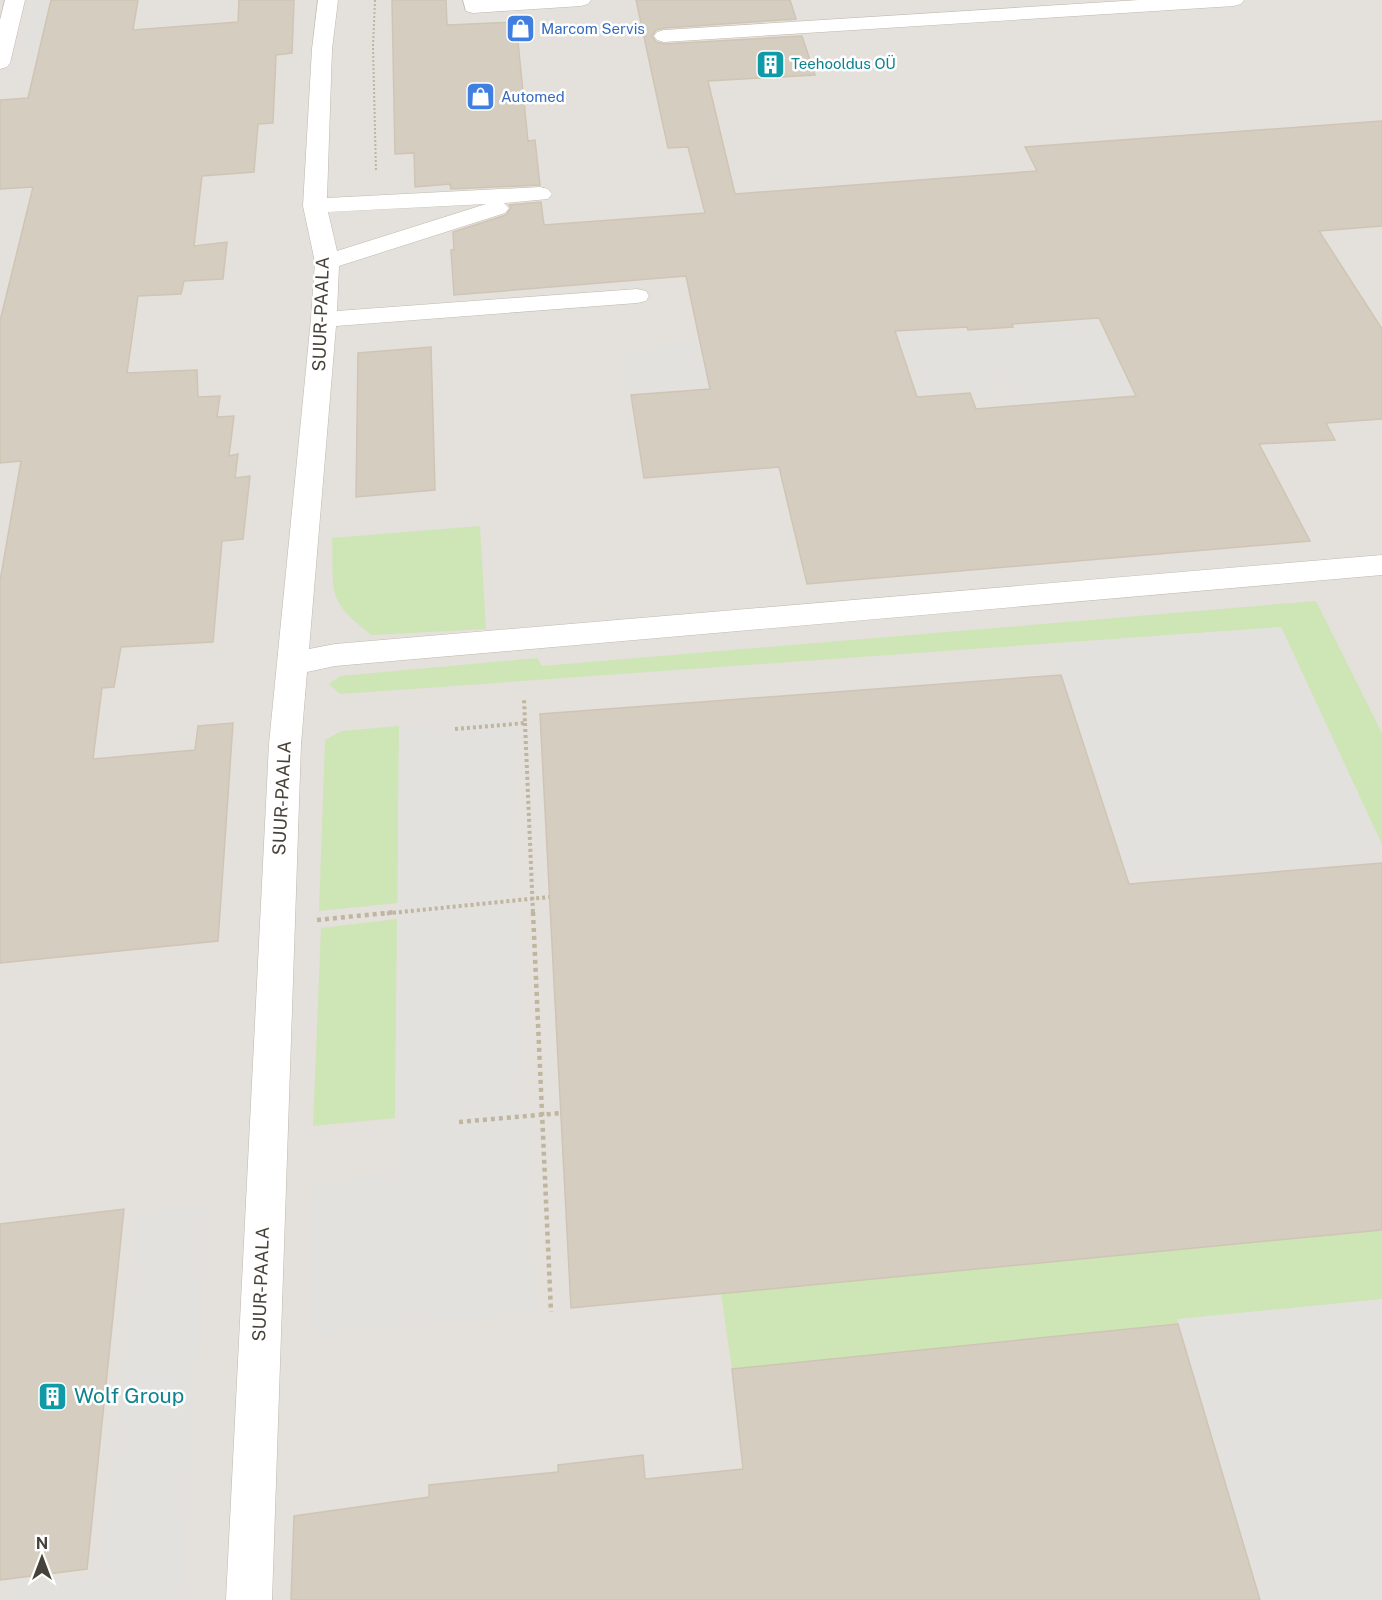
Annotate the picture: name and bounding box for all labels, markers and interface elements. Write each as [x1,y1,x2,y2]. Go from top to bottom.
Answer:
shop icon: Marcom Servis [504,13,536,45]
place label: Marcom Servis [541,20,645,37]
building icon: Teehooldus OÜ [754,48,786,80]
place label: Teehooldus OÜ [791,54,896,72]
shop icon: Automed [464,81,496,113]
place label: Automed [501,88,565,105]
street label: SUUR-PAALA [308,256,333,372]
street label: SUUR-PAALA [268,740,295,856]
street label: SUUR-PAALA [248,1226,273,1342]
building icon: Wolf Group [37,1380,69,1412]
place label: Wolf Group [74,1383,184,1408]
north arrow [12,1528,72,1588]
text: N [36,1534,48,1553]

